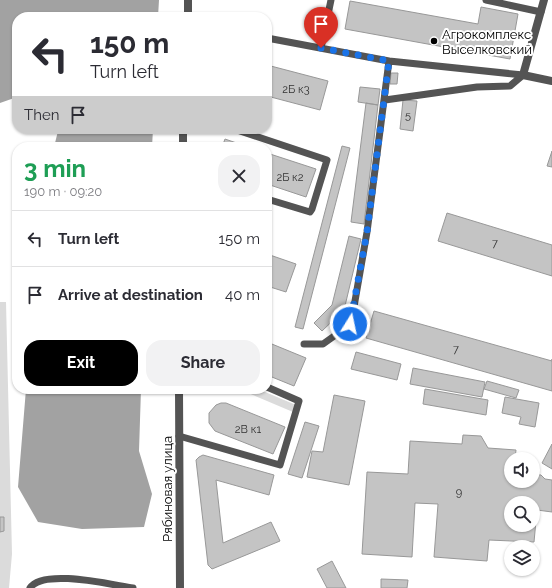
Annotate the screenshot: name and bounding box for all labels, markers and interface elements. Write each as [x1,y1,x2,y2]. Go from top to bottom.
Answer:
pin [304,7.0,338,48]
icon: arrive [310,13,332,35]
text: 150 m [90,27,169,60]
place label: Агрокомплекс Выселковский [442,27,532,57]
icon: left [24,28,76,80]
marker: Агрокомплекс Выселковский [429,36,439,46]
text: Turn left [90,61,159,82]
house number: 2Б к3 [282,83,310,96]
icon: arrive [67,104,89,126]
text: Then [24,106,59,124]
house number: 5 [405,109,411,122]
text: 3 min [24,154,86,183]
button: close [218,155,260,197]
house number: 2Б к2 [276,171,304,184]
text: 190 m · 09:20 [24,184,102,199]
icon: left [24,228,46,250]
text: Turn left [58,230,119,248]
text: 150 m [219,230,260,248]
house number: 7 [492,237,498,250]
icon: arrive [24,284,46,306]
text: Arrive at destination [58,286,203,304]
text: 40 m [225,286,260,304]
position arrow [329,303,371,345]
button: Exit [24,340,138,386]
button: Share [146,340,260,386]
house number: 7 [453,343,459,356]
house number: 2В к1 [235,423,261,436]
street label: Рябиновая улица [160,436,175,542]
map controls [504,452,540,576]
button: sound [504,452,540,488]
house number: 9 [456,486,462,499]
button: search [504,496,540,532]
button: layers [504,540,540,576]

